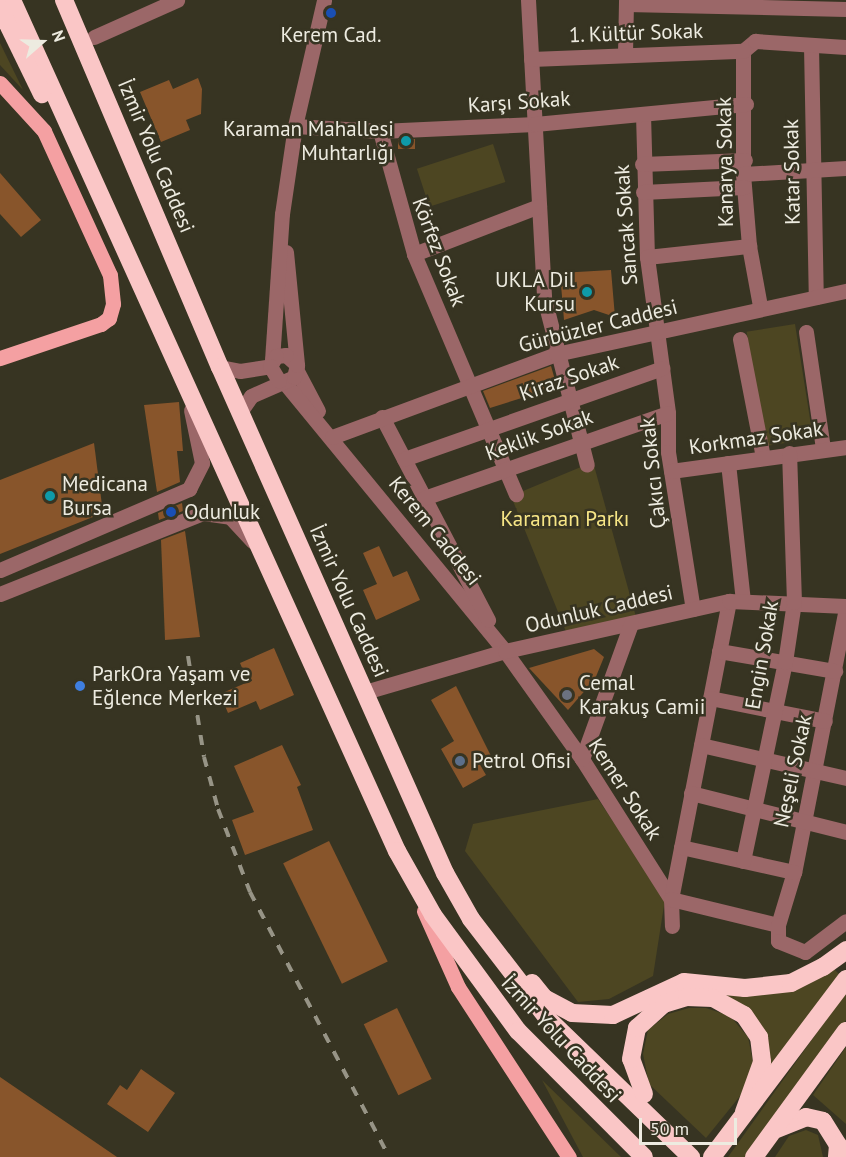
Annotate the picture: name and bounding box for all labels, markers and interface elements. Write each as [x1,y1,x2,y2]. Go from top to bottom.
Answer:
marker: Kerem Cad. [324,6,338,20]
north arrow [12,12,72,72]
street label: 1. Kültür Sokak [568,18,704,48]
place label: Kerem Cad. [281,22,381,48]
text: N [48,27,70,44]
street label: İzmir Yolu Caddesi [112,75,200,237]
street label: Karşı Sokak [467,86,571,118]
street label: Kanarya Sokak [711,97,739,227]
place label: Karaman Mahallesi Muhtarlığı [223,116,394,166]
street label: Katar Sokak [778,119,806,225]
marker: Karaman Mahallesi Muhtarlığı [399,134,413,148]
street label: Sancak Sokak [609,163,643,287]
street label: Körfez Sokak [407,194,471,310]
place label: UKLA Dil Kursu [494,267,575,317]
marker: UKLA Dil Kursu [580,285,594,299]
street label: Gürbüzler Caddesi [516,294,680,358]
street label: Kiraz Sokak [516,349,622,407]
street label: Keklik Sokak [482,404,596,466]
street label: Çakıcı Sokak [635,416,671,530]
street label: Korkmaz Sokak [687,416,825,460]
place label: Medicana Bursa [62,471,148,521]
street label: Kerem Caddesi [383,471,487,591]
marker: Medicana Bursa [43,489,57,503]
place label: Odunluk [184,499,260,525]
marker: Odunluk [162,503,180,521]
park label: Karaman Parkı [500,506,630,532]
street label: İzmir Yolu Caddesi [304,521,394,681]
street label: Odunluk Caddesi [522,580,676,638]
street label: Engin Sokak [740,599,784,711]
place label: ParkOra Yaşam ve Eğlence Merkezi [92,661,251,711]
place label: Cemal Karakuş Camii [579,670,705,720]
marker: ParkOra Yaşam ve Eğlence Merkezi [73,679,87,693]
marker: Cemal Karakuş Camii [560,688,574,702]
street label: Neşeli Sokak [769,712,817,830]
street label: Kemer Sokak [583,734,667,844]
place label: Petrol Ofisi [472,748,571,774]
marker: Petrol Ofisi [453,754,467,768]
street label: İzmir Yolu Caddesi [496,970,626,1108]
scale bar [642,1106,740,1144]
text: 50 m [650,1117,689,1140]

